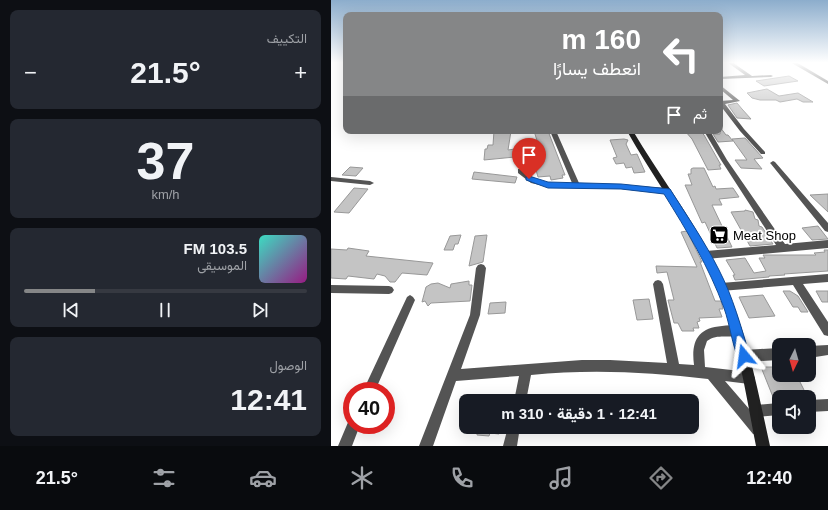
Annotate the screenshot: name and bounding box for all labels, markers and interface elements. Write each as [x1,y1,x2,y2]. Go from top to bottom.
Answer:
text: 160 m [562,24,641,55]
icon: left [655,28,707,80]
text: التكييف [267,31,307,46]
text: 21.5° [130,56,201,89]
text: انعطف يسارًا [553,59,641,79]
text: − [24,60,37,85]
text: + [294,60,307,85]
icon: arrive [663,104,685,126]
text: ثم [693,105,707,122]
text: 37 [137,132,194,190]
pin [512,138,546,179]
icon: arrive [518,144,540,166]
text: km/h [151,187,180,202]
supermarket icon: Meat Shop [708,224,730,246]
place label: Meat Shop [733,228,796,243]
text: 103.5 FM [184,240,247,257]
text: الموسيقى [197,258,247,273]
icon: previous [60,299,82,321]
icon: pause [154,299,176,321]
icon: next [249,299,271,321]
position arrow [723,335,765,377]
north arrow [772,338,816,382]
map controls [772,338,816,434]
text: الوصول [269,358,307,373]
speed limit sign: 40 [343,382,395,434]
text: 12:41 [230,383,307,416]
button: sound [772,390,816,434]
text: 12:41 · 1 دقيقة · 310 m [501,405,657,422]
icon: filters [150,464,178,492]
icon: car [249,464,277,492]
icon: climate [348,464,376,492]
icon: phone [448,464,476,492]
icon: music [547,464,575,492]
icon: directions [647,464,675,492]
text: 21.5° [36,468,78,488]
text: 12:40 [746,468,792,488]

